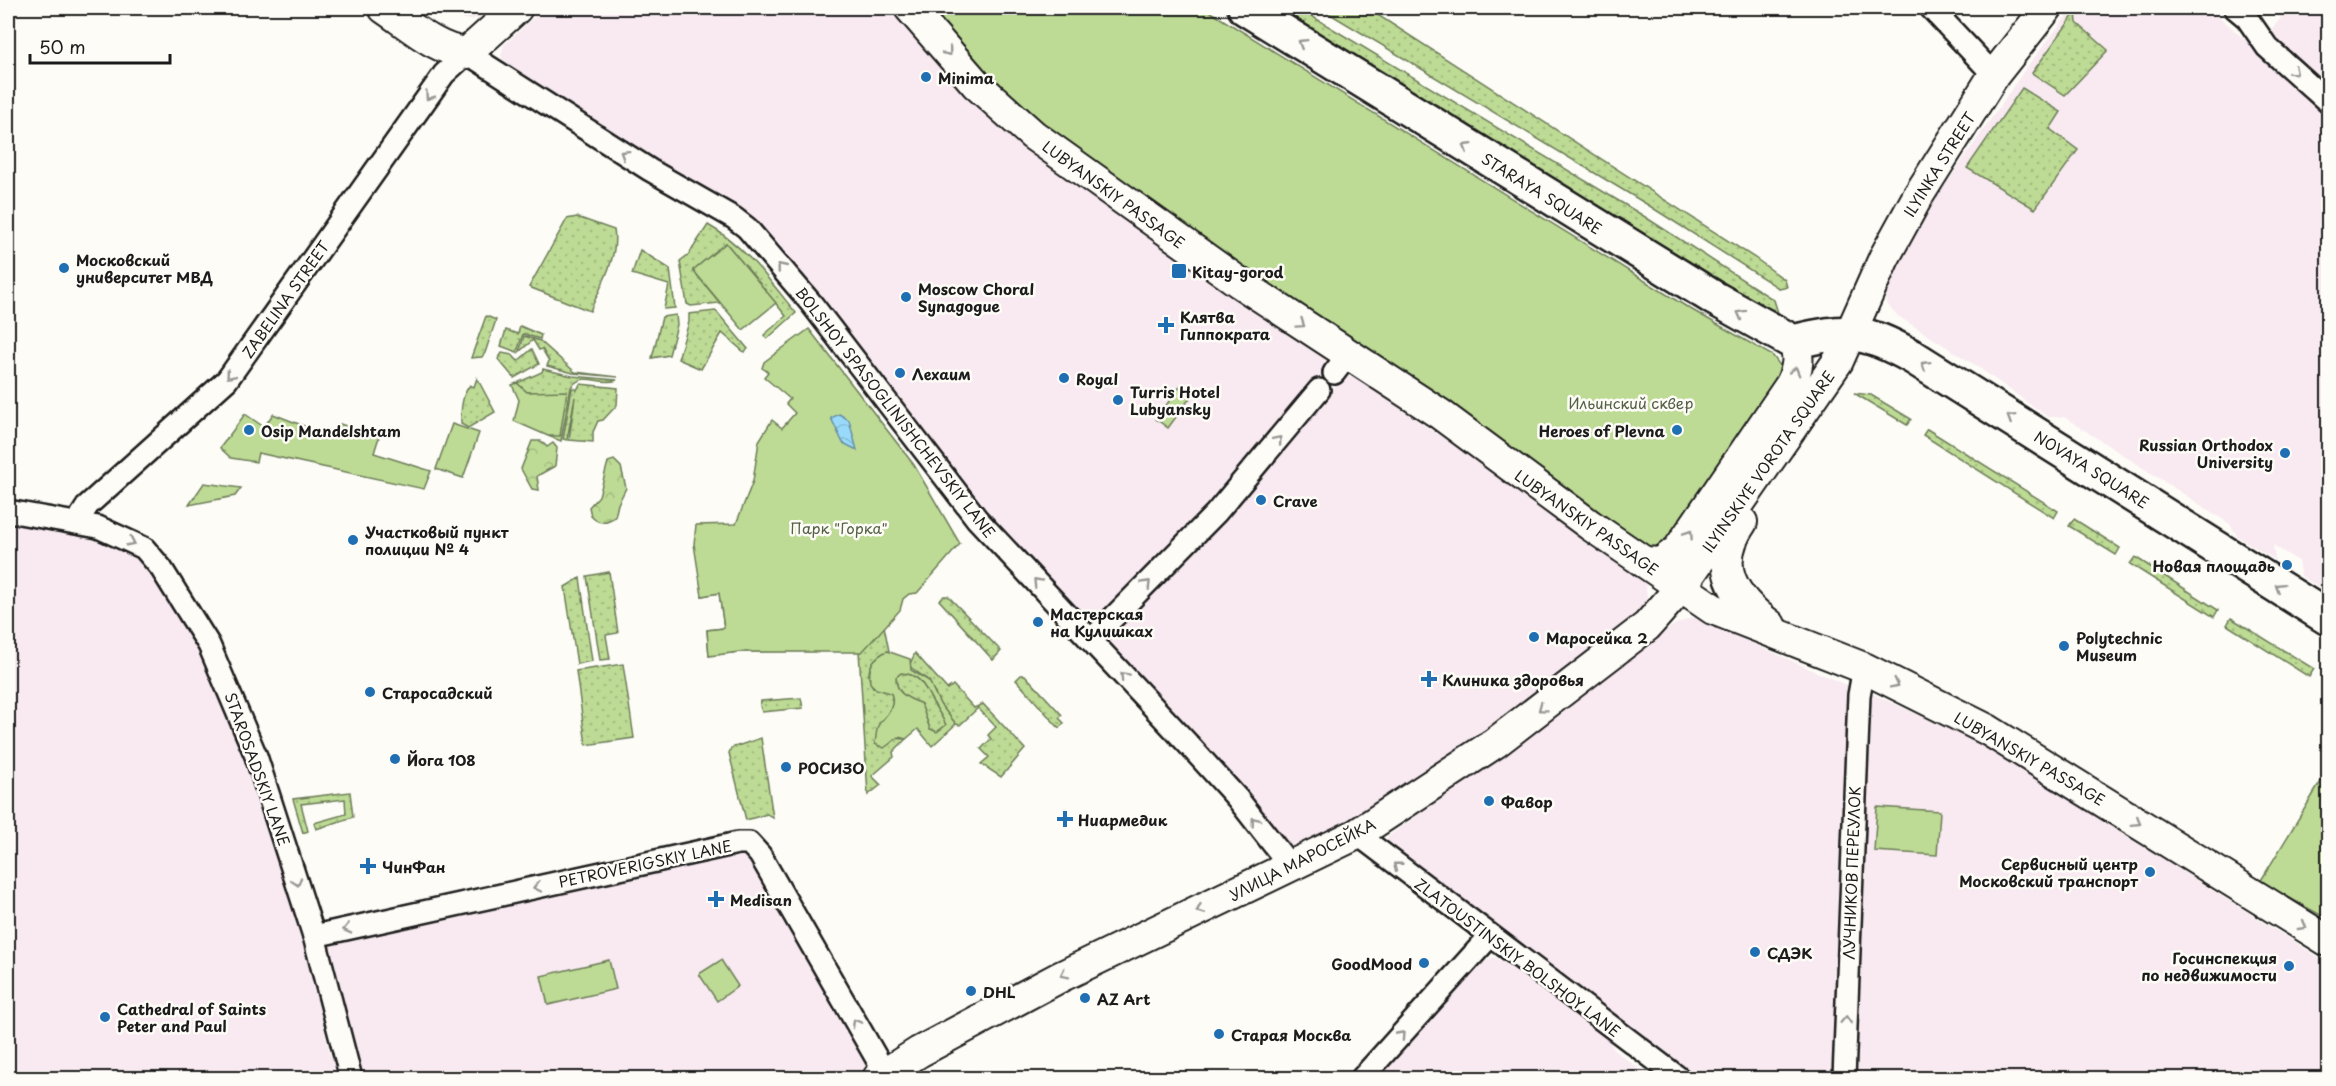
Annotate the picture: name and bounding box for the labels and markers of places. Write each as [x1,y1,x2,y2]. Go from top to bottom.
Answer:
place label: Minima [938,66,995,89]
marker: Minima [919,70,933,84]
place label: Московский университет МВД [76,248,213,288]
place label: Kitay-gorod [1192,260,1284,283]
marker: Московский университет МВД [57,261,71,275]
marker: Kitay-gorod [1170,262,1188,280]
place label: Moscow Choral Synagogue [918,277,1034,317]
marker: Moscow Choral Synagogue [899,290,913,304]
place label: Клятва Гиппократа [1180,305,1271,345]
marker: Клятва Гиппократа [1157,316,1175,334]
place label: Лехаим [912,362,971,385]
marker: Лехаим [893,366,907,380]
place label: Royal [1076,367,1118,390]
marker: Royal [1057,371,1071,385]
place label: Turris Hotel Lubyansky [1130,380,1220,420]
marker: Turris Hotel Lubyansky [1111,393,1125,407]
place label: Osip Mandelshtam [261,419,401,442]
place label: Heroes of Plevna [1539,419,1666,442]
marker: Osip Mandelshtam [242,423,256,437]
marker: Heroes of Plevna [1670,423,1684,437]
place label: Russian Orthodox University [2139,433,2274,473]
marker: Russian Orthodox University [2278,446,2292,460]
place label: Crave [1273,489,1318,512]
marker: Crave [1254,493,1268,507]
place label: Участковый пункт полиции № 4 [365,520,510,560]
marker: Участковый пункт полиции № 4 [346,533,360,547]
place label: Новая площадь [2152,554,2275,577]
marker: Новая площадь [2280,558,2294,572]
place label: Мастерская на Кулишках [1050,602,1154,642]
marker: Мастерская на Кулишках [1031,615,1045,629]
place label: Маросейка 2 [1546,626,1648,649]
place label: Polytechnic Museum [2076,626,2163,666]
marker: Маросейка 2 [1527,630,1541,644]
marker: Polytechnic Museum [2057,639,2071,653]
place label: Клиника здоровья [1442,668,1584,691]
marker: Клиника здоровья [1420,670,1438,688]
place label: Старосадский [382,681,493,704]
marker: Старосадский [363,685,377,699]
place label: Йога 108 [407,748,476,771]
marker: Йога 108 [388,752,402,766]
place label: РОСИЗО [798,756,865,779]
marker: РОСИЗО [779,760,793,774]
place label: Фавор [1501,790,1553,813]
marker: Фавор [1482,794,1496,808]
place label: Ниармедик [1078,808,1168,831]
marker: Ниармедик [1056,810,1074,828]
place label: Сервисный центр Московский транспорт [1959,852,2139,892]
place label: ЧинФан [382,855,446,878]
marker: ЧинФан [359,857,377,875]
marker: Сервисный центр Московский транспорт [2143,865,2157,879]
place label: Medisan [730,888,792,911]
marker: Medisan [707,890,725,908]
place label: СДЭК [1767,941,1812,964]
marker: СДЭК [1748,945,1762,959]
place label: Госинспекция по недвижимости [2141,946,2277,986]
place label: GoodMood [1331,952,1412,975]
marker: GoodMood [1417,956,1431,970]
marker: Госинспекция по недвижимости [2282,959,2296,973]
place label: DHL [983,980,1016,1003]
marker: DHL [964,984,978,998]
place label: AZ Art [1097,987,1151,1010]
marker: AZ Art [1078,991,1092,1005]
place label: Cathedral of Saints Peter and Paul [117,997,266,1037]
marker: Cathedral of Saints Peter and Paul [98,1010,112,1024]
place label: Старая Москва [1231,1023,1352,1046]
marker: Старая Москва [1212,1027,1226,1041]

